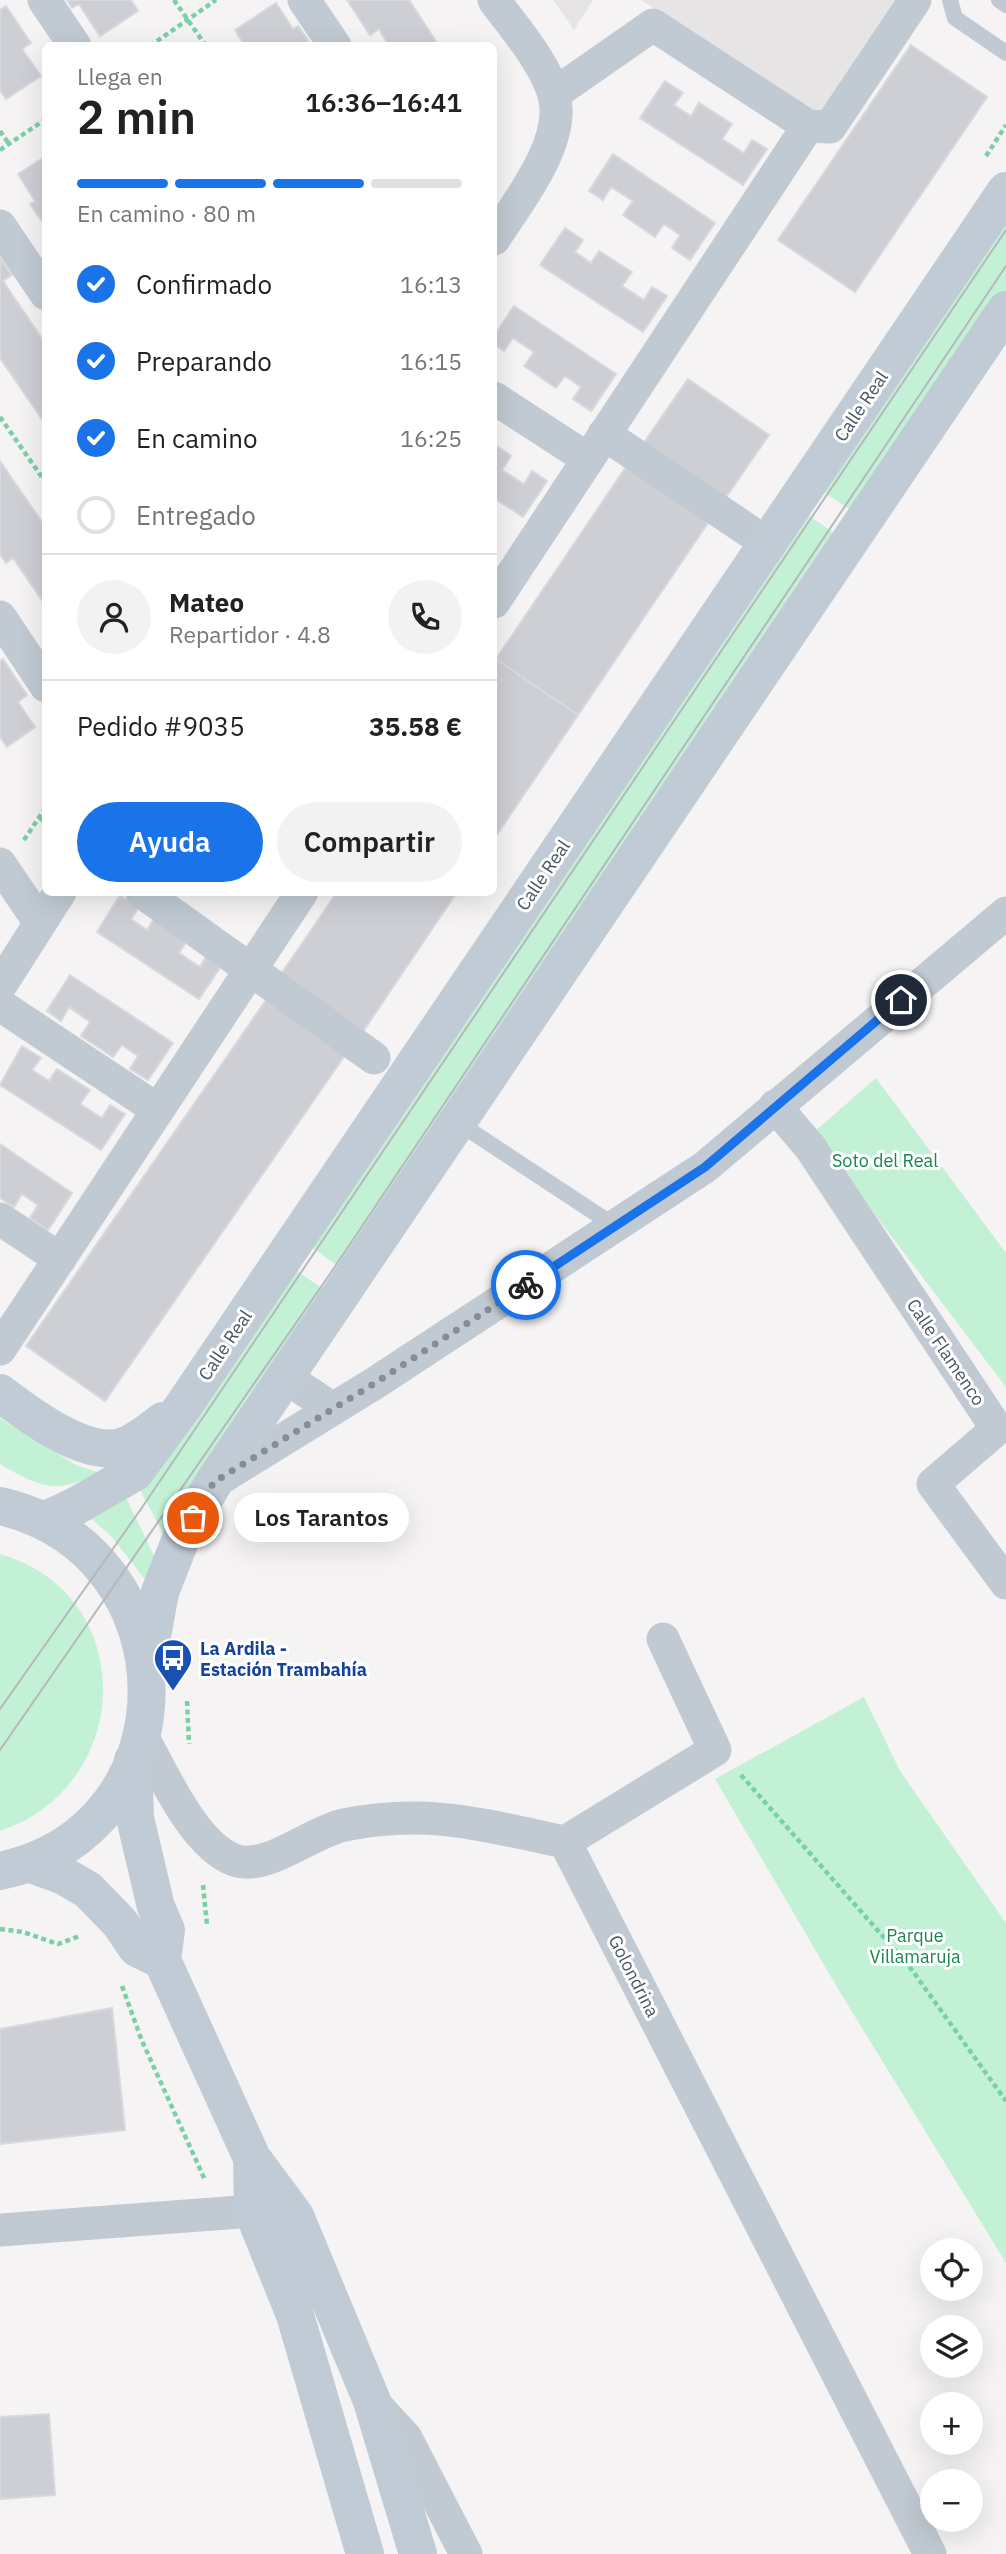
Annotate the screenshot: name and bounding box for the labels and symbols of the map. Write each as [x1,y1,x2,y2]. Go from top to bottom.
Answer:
street label: Calle Real [829,366,893,446]
street label: Calle Real [511,835,575,915]
pin [871,970,931,1030]
park label: Soto del Real [832,1149,938,1172]
courier [491,1250,561,1320]
street label: Calle Flamenco [902,1294,990,1410]
street label: Calle Real [193,1305,257,1385]
pin [163,1488,223,1548]
callout: Los Tarantos [235,1494,410,1542]
bus stop icon: La Ardila - Estación Trambahía [152,1637,194,1692]
place label: La Ardila - Estación Trambahía [200,1637,367,1681]
park label: Parque Villamaruja [869,1924,961,1968]
street label: Golondrina [604,1931,665,2021]

